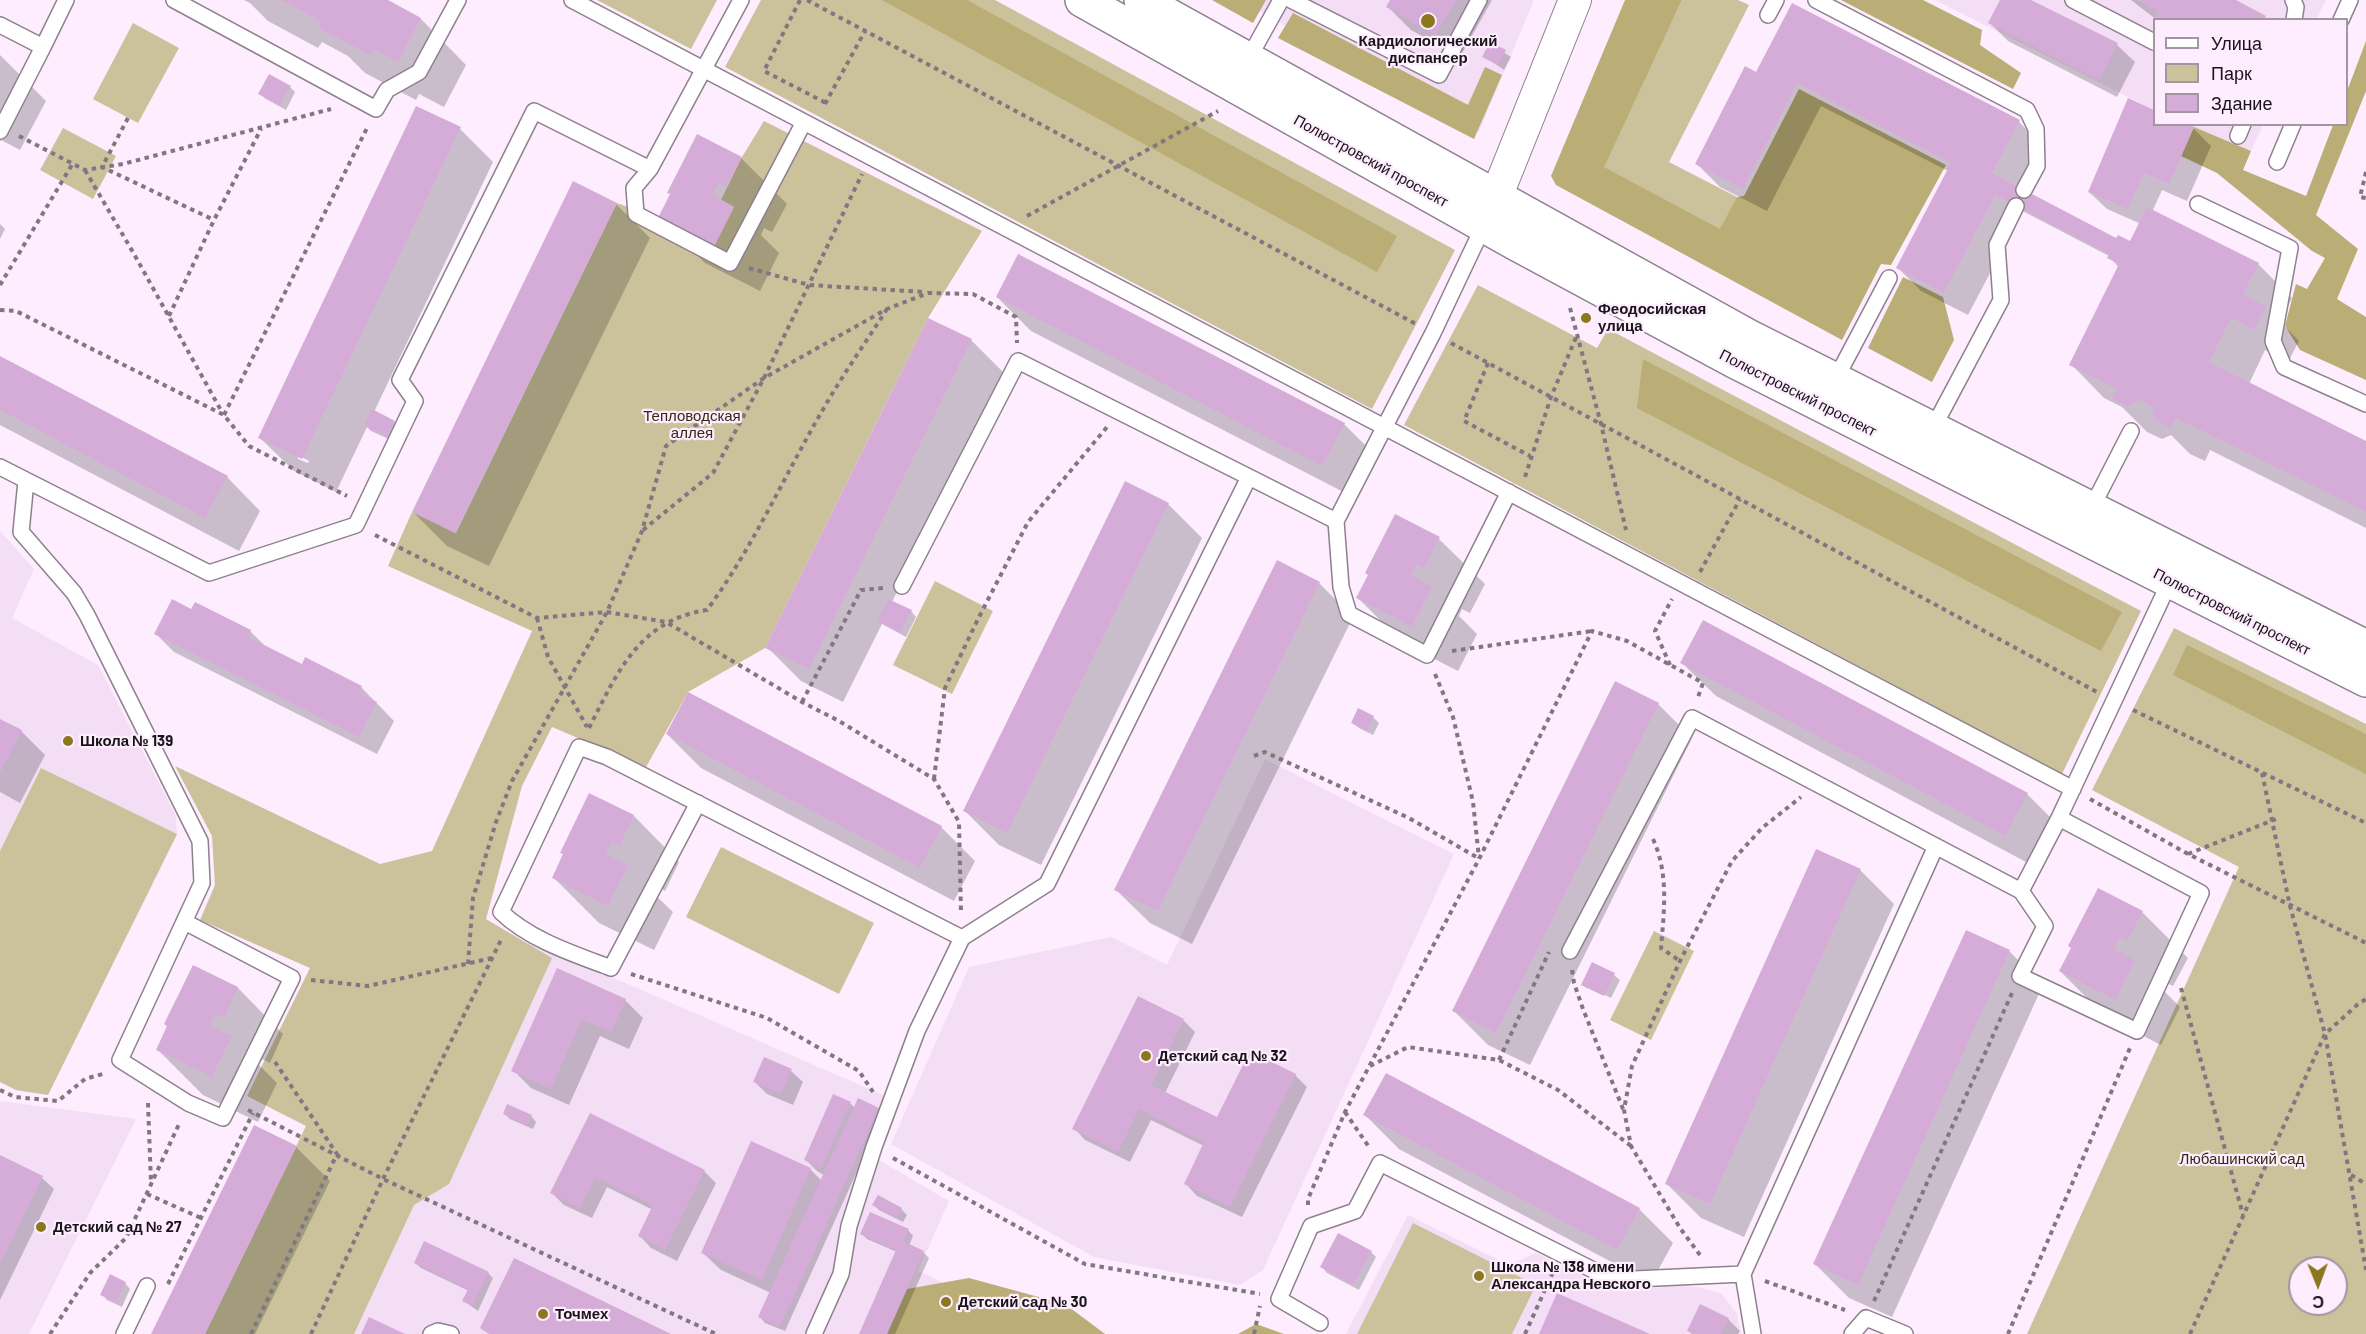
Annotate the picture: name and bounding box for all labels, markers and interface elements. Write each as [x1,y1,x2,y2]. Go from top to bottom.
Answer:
marker: Кардиологический диспансер [1419,12,1437,30]
legend [2153,18,2348,126]
place label: Кардиологический диспансер [1358,32,1498,67]
text: Улица [2211,32,2262,54]
text: Парк [2211,62,2252,84]
text: Здание [2211,92,2272,114]
street label: Полюстровский проспект [1291,111,1451,211]
place label: Феодосийская улица [1598,300,1706,335]
marker: Феодосийская улица [1579,311,1593,325]
street label: Полюстровский проспект [1716,346,1880,440]
park label: Тепловодская аллея [643,407,741,442]
street label: Полюстровский проспект [2150,565,2314,659]
place label: Школа № 139 [80,732,173,750]
marker: Школа № 139 [61,734,75,748]
place label: Детский сад № 32 [1158,1047,1287,1065]
marker: Детский сад № 32 [1139,1049,1153,1063]
park label: Любашинский сад [2180,1150,2304,1168]
place label: Детский сад № 27 [53,1218,181,1236]
marker: Детский сад № 27 [34,1220,48,1234]
north arrow [2288,1256,2348,1316]
place label: Школа № 138 имени Александра Невского [1491,1258,1651,1293]
marker: Школа № 138 имени Александра Невского [1472,1269,1486,1283]
place label: Детский сад № 30 [958,1293,1087,1311]
text: С [2312,1293,2324,1312]
marker: Детский сад № 30 [939,1295,953,1309]
place label: Точмех [555,1305,608,1323]
marker: Точмех [536,1307,550,1321]

